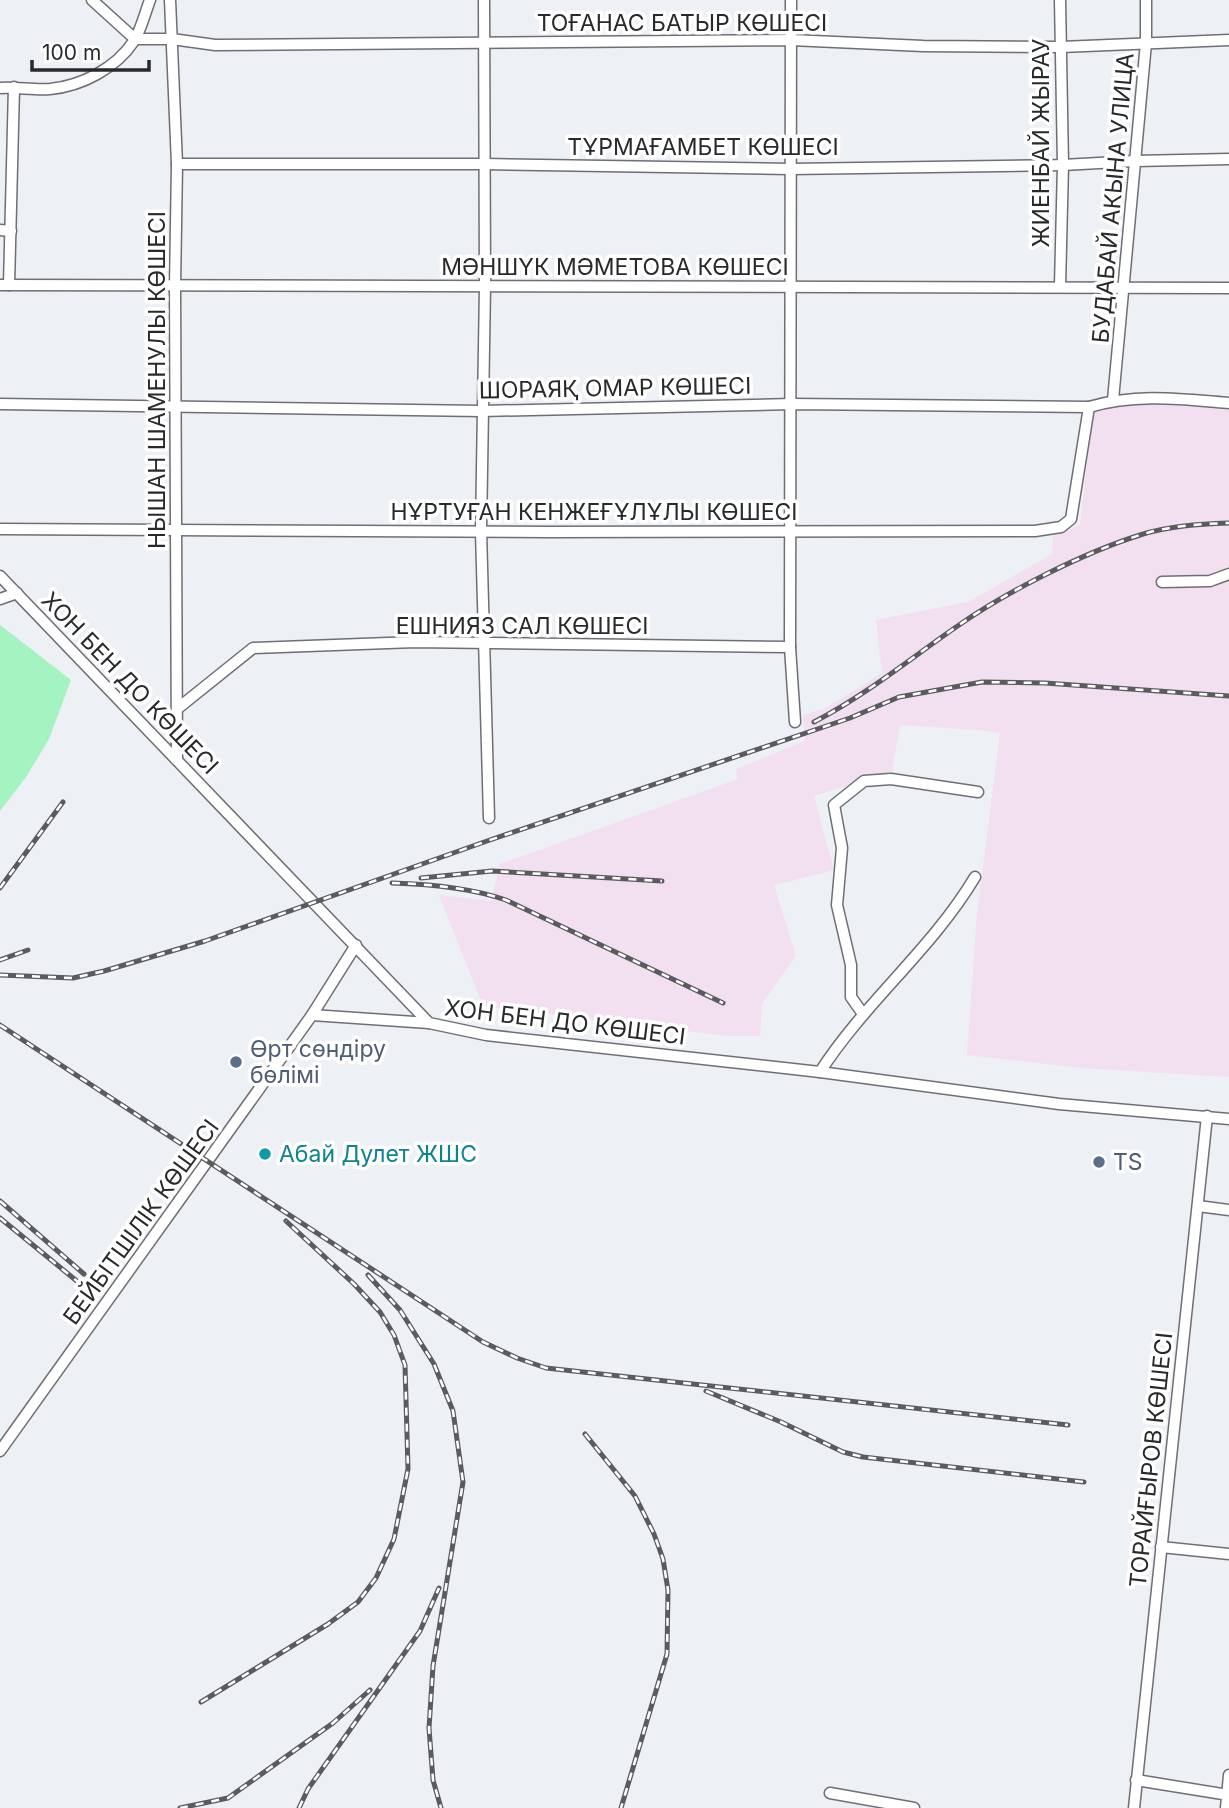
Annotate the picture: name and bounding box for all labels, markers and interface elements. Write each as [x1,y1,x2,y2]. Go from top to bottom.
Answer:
street label: ТОҒАНАС БАТЫР КӨШЕСІ [537,9,827,37]
scale bar [32,28,149,72]
street label: ЖИЕНБАЙ ЖЫРАУ [1027,39,1055,247]
text: 100 m [42,40,101,65]
street label: БУДАБАЙ АКЫНА УЛИЦА [1086,52,1140,344]
street label: ТҰРМАҒАМБЕТ КӨШЕСІ [567,133,839,161]
street label: НЫШАН ШАМЕНУЛЫ КӨШЕСІ [143,211,171,549]
street label: МӘНШҮК МӘМЕТОВА КӨШЕСІ [441,253,789,281]
street label: ШОРАЯҚ ОМАР КӨШЕСІ [479,372,751,404]
street label: НҰРТУҒАН КЕНЖЕҒҰЛҰЛЫ КӨШЕСІ [390,498,798,526]
street label: ХОН БЕН ДО КӨШЕСІ [36,586,224,780]
street label: ЕШНИЯЗ САЛ КӨШЕСІ [396,612,648,640]
street label: ХОН БЕН ДО КӨШЕСІ [443,993,687,1051]
place label: Өрт сөндіру бөлімі [250,1035,386,1089]
marker: Өрт сөндіру бөлімі [228,1054,244,1070]
street label: БЕЙБІТШІЛІК КӨШЕСІ [57,1114,225,1330]
place label: Абай Дулет ЖШС [279,1140,477,1168]
marker: Абай Дулет ЖШС [257,1146,273,1162]
place label: TS [1113,1148,1143,1176]
marker: TS [1091,1154,1107,1170]
street label: ТОРАЙҒЫРОВ КӨШЕСІ [1124,1331,1178,1589]

